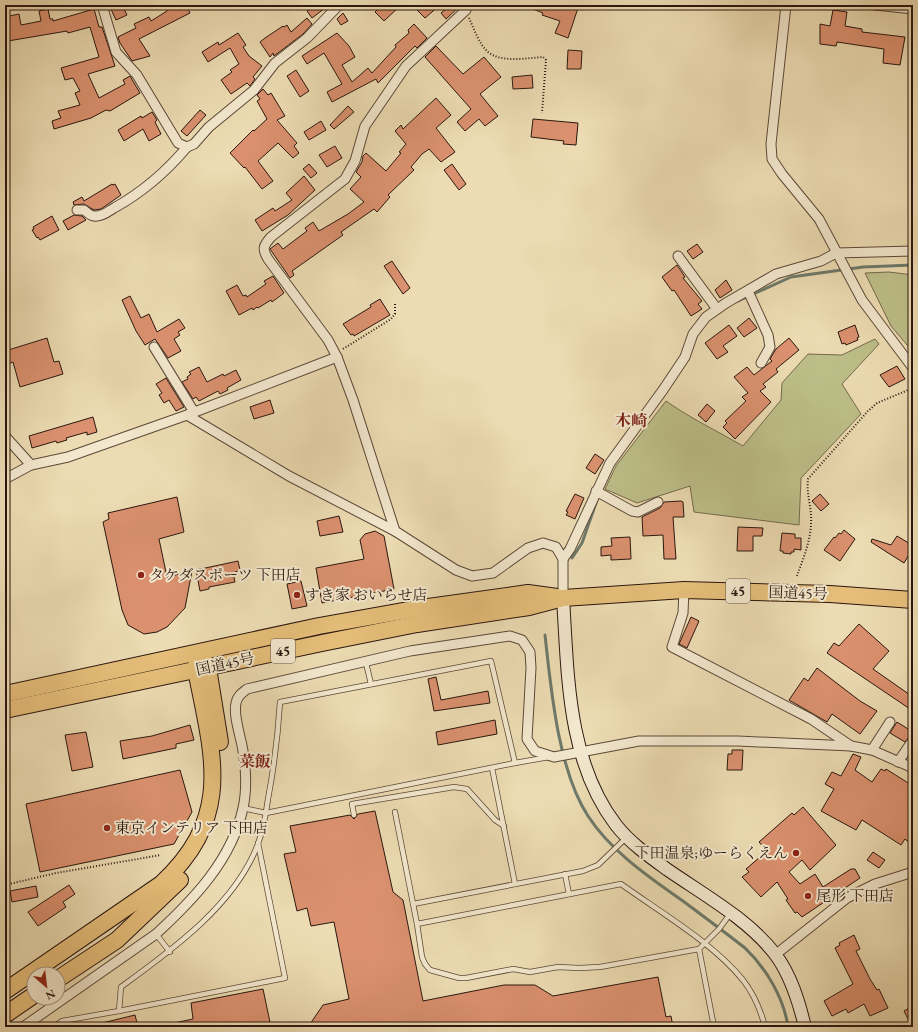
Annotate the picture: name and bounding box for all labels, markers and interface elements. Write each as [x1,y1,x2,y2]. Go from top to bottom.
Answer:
district label: 木崎 [615,410,648,431]
place label: タケダスポーツ 下田店 [149,565,301,584]
marker: タケダスポーツ 下田店 [136,570,146,580]
road number: 45 [726,579,750,603]
street label: 国道45号 [768,582,828,603]
place label: すき家 おいらせ店 [305,585,428,604]
marker: すき家 おいらせ店 [292,590,302,600]
road number: 45 [271,639,295,663]
street label: 国道45号 [194,648,256,679]
district label: 菜飯 [239,751,271,772]
place label: 東京インテリア 下田店 [115,818,268,837]
marker: 東京インテリア 下田店 [102,823,112,833]
place label: 下田温泉;ゆーらくえん [635,843,788,862]
marker: 下田温泉;ゆーらくえん [791,848,801,858]
place label: 尾形 下田店 [816,886,894,905]
marker: 尾形 下田店 [803,891,813,901]
north arrow [26,966,66,1006]
text: N [43,987,58,1003]

